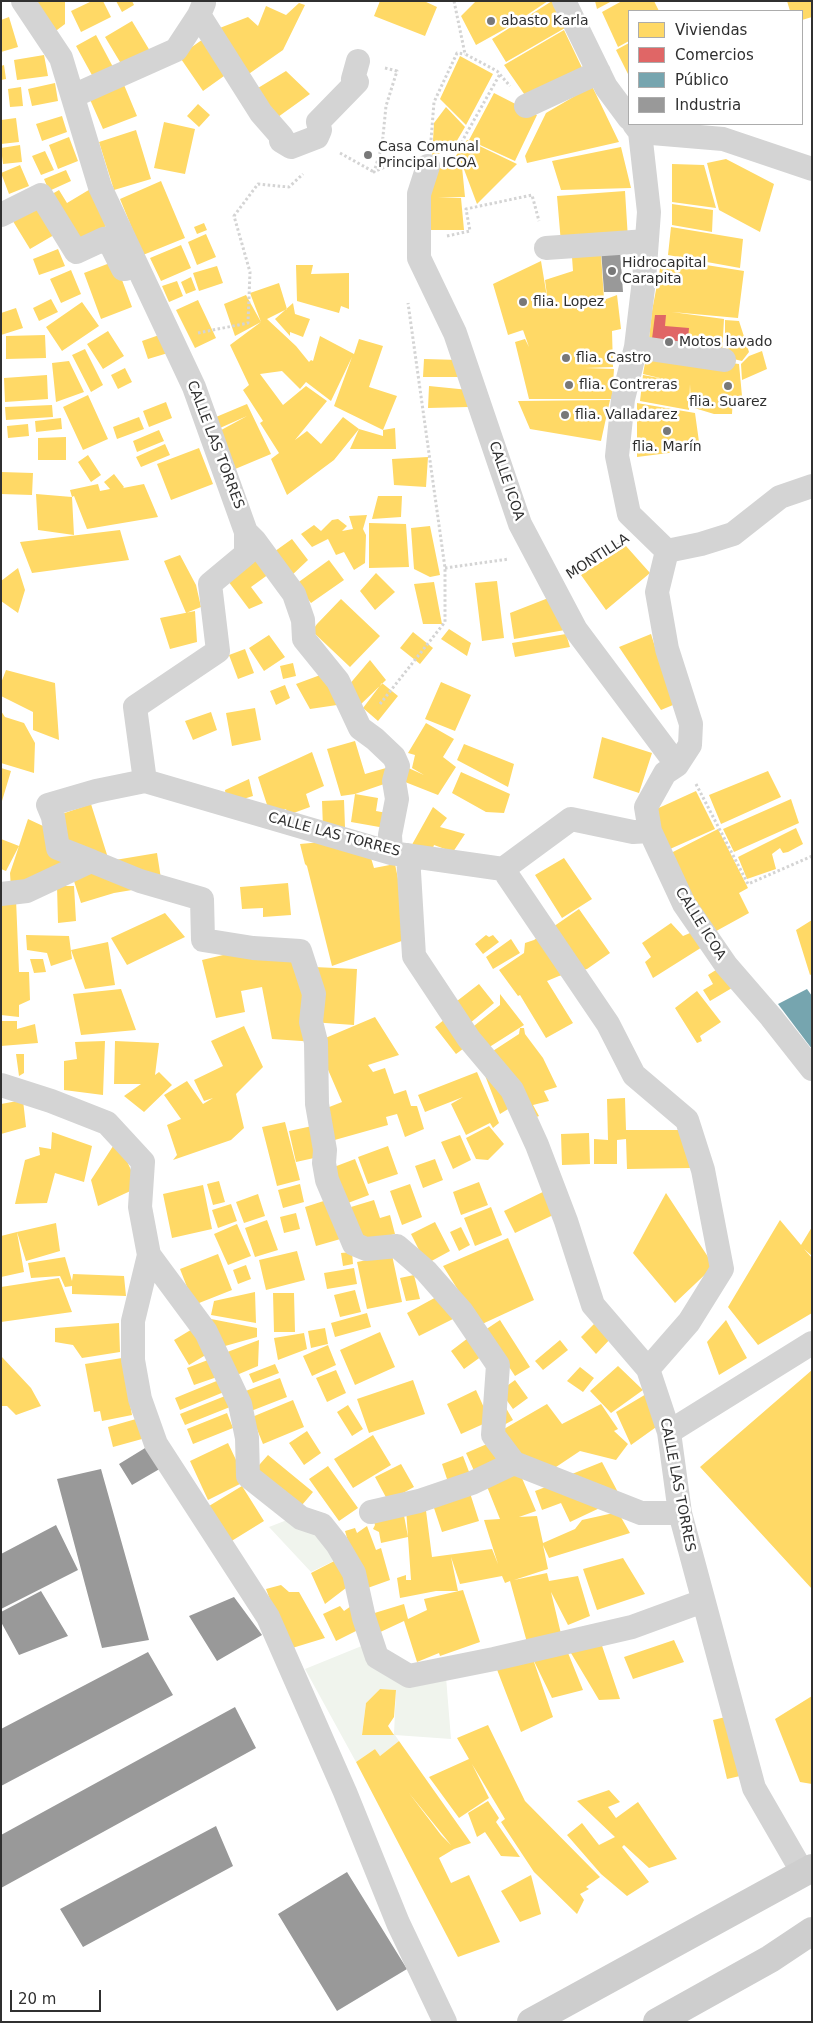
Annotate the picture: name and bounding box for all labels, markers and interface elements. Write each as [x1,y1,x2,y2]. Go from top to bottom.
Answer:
legend [628,10,803,125]
place label: abasto Karla [501,13,589,29]
marker: abasto Karla [485,15,497,27]
text: Viviendas [675,21,747,39]
text: Comercios [675,46,754,64]
text: Público [675,71,729,89]
text: Industria [675,96,741,114]
place label: Casa Comunal Principal ICOA [378,139,479,172]
marker: Casa Comunal Principal ICOA [362,149,374,161]
place label: Hidrocapital Carapita [622,255,706,288]
marker: Hidrocapital Carapita [606,265,618,277]
place label: flia. Lopez [533,294,604,310]
marker: flia. Lopez [517,296,529,308]
place label: Motos lavado [679,334,772,350]
marker: Motos lavado [663,336,675,348]
place label: flia. Castro [576,350,651,366]
marker: flia. Castro [560,352,572,364]
place label: flia. Contreras [579,377,678,393]
street label: CALLE LAS TORRES [183,378,247,512]
marker: flia. Contreras [563,379,575,391]
marker: flia. Suarez [722,380,734,392]
place label: flia. Suarez [689,394,767,410]
place label: flia. Valladarez [575,407,677,423]
marker: flia. Valladarez [559,409,571,421]
marker: flia. Marín [661,425,673,437]
street label: CALLE ICOA [485,439,527,523]
place label: flia. Marín [632,439,702,455]
street label: MONTILLA [563,530,633,584]
street label: CALLE LAS TORRES [266,809,402,861]
street label: CALLE ICOA [671,885,729,963]
street label: CALLE LAS TORRES [656,1417,698,1553]
scale bar [12,1980,104,2012]
text: 20 m [18,1990,56,2008]

